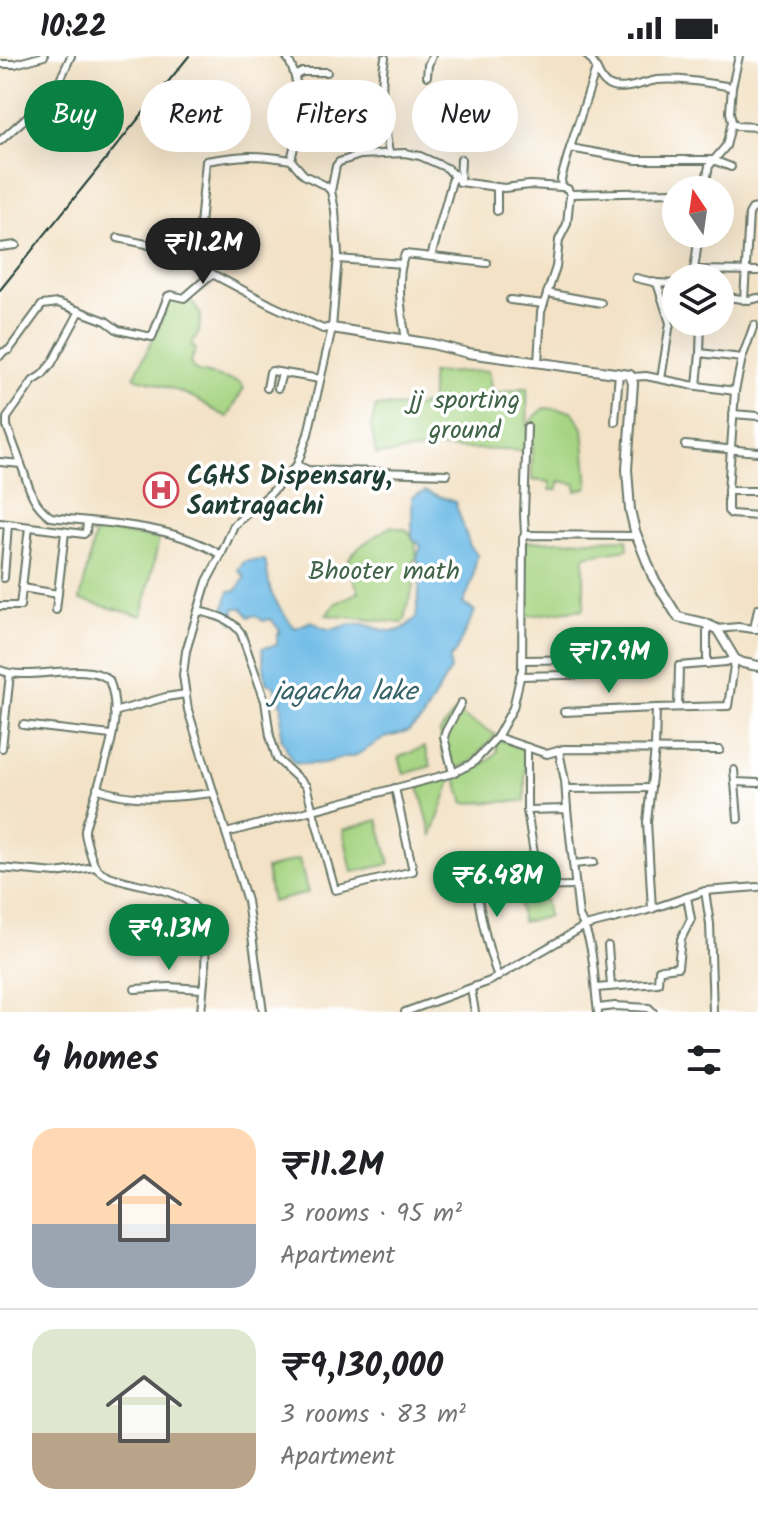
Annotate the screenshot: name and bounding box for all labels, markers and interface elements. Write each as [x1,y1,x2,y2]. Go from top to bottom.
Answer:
text: 10:22 [40,4,107,52]
chip: Buy [24,80,124,152]
chip: Rent [140,80,251,152]
chip: Filters [267,80,396,152]
chip: New [412,80,518,152]
north arrow [662,176,734,248]
map controls [662,176,734,336]
pin: ₹11.2M [138,218,268,286]
text: ₹11.2M [163,223,243,265]
button: layers [662,264,734,336]
park label: jj sporting ground [404,380,520,452]
place label: CGHS Dispensary, Santragachi [187,456,392,528]
hospital icon: CGHS Dispensary, Santragachi [142,471,180,509]
park label: Bhooter math [308,551,460,593]
pin: ₹17.9M [544,627,674,695]
text: ₹17.9M [568,632,650,674]
water label: jagacha lake [265,670,420,715]
pin: ₹6.48M [432,851,562,919]
text: ₹6.48M [451,856,543,898]
pin: ₹9.13M [104,904,234,972]
text: ₹9.13M [127,909,211,951]
text: 4 homes [32,1033,159,1087]
icon: filters [682,1038,726,1082]
text: ₹11.2M [280,1139,384,1193]
icon: home [96,1160,192,1256]
text: 3 rooms · 95 m² [280,1193,462,1235]
text: Apartment [280,1235,395,1277]
text: ₹9,130,000 [280,1340,443,1394]
icon: home [96,1361,192,1457]
text: 3 rooms · 83 m² [280,1394,466,1436]
text: Apartment [280,1436,395,1478]

